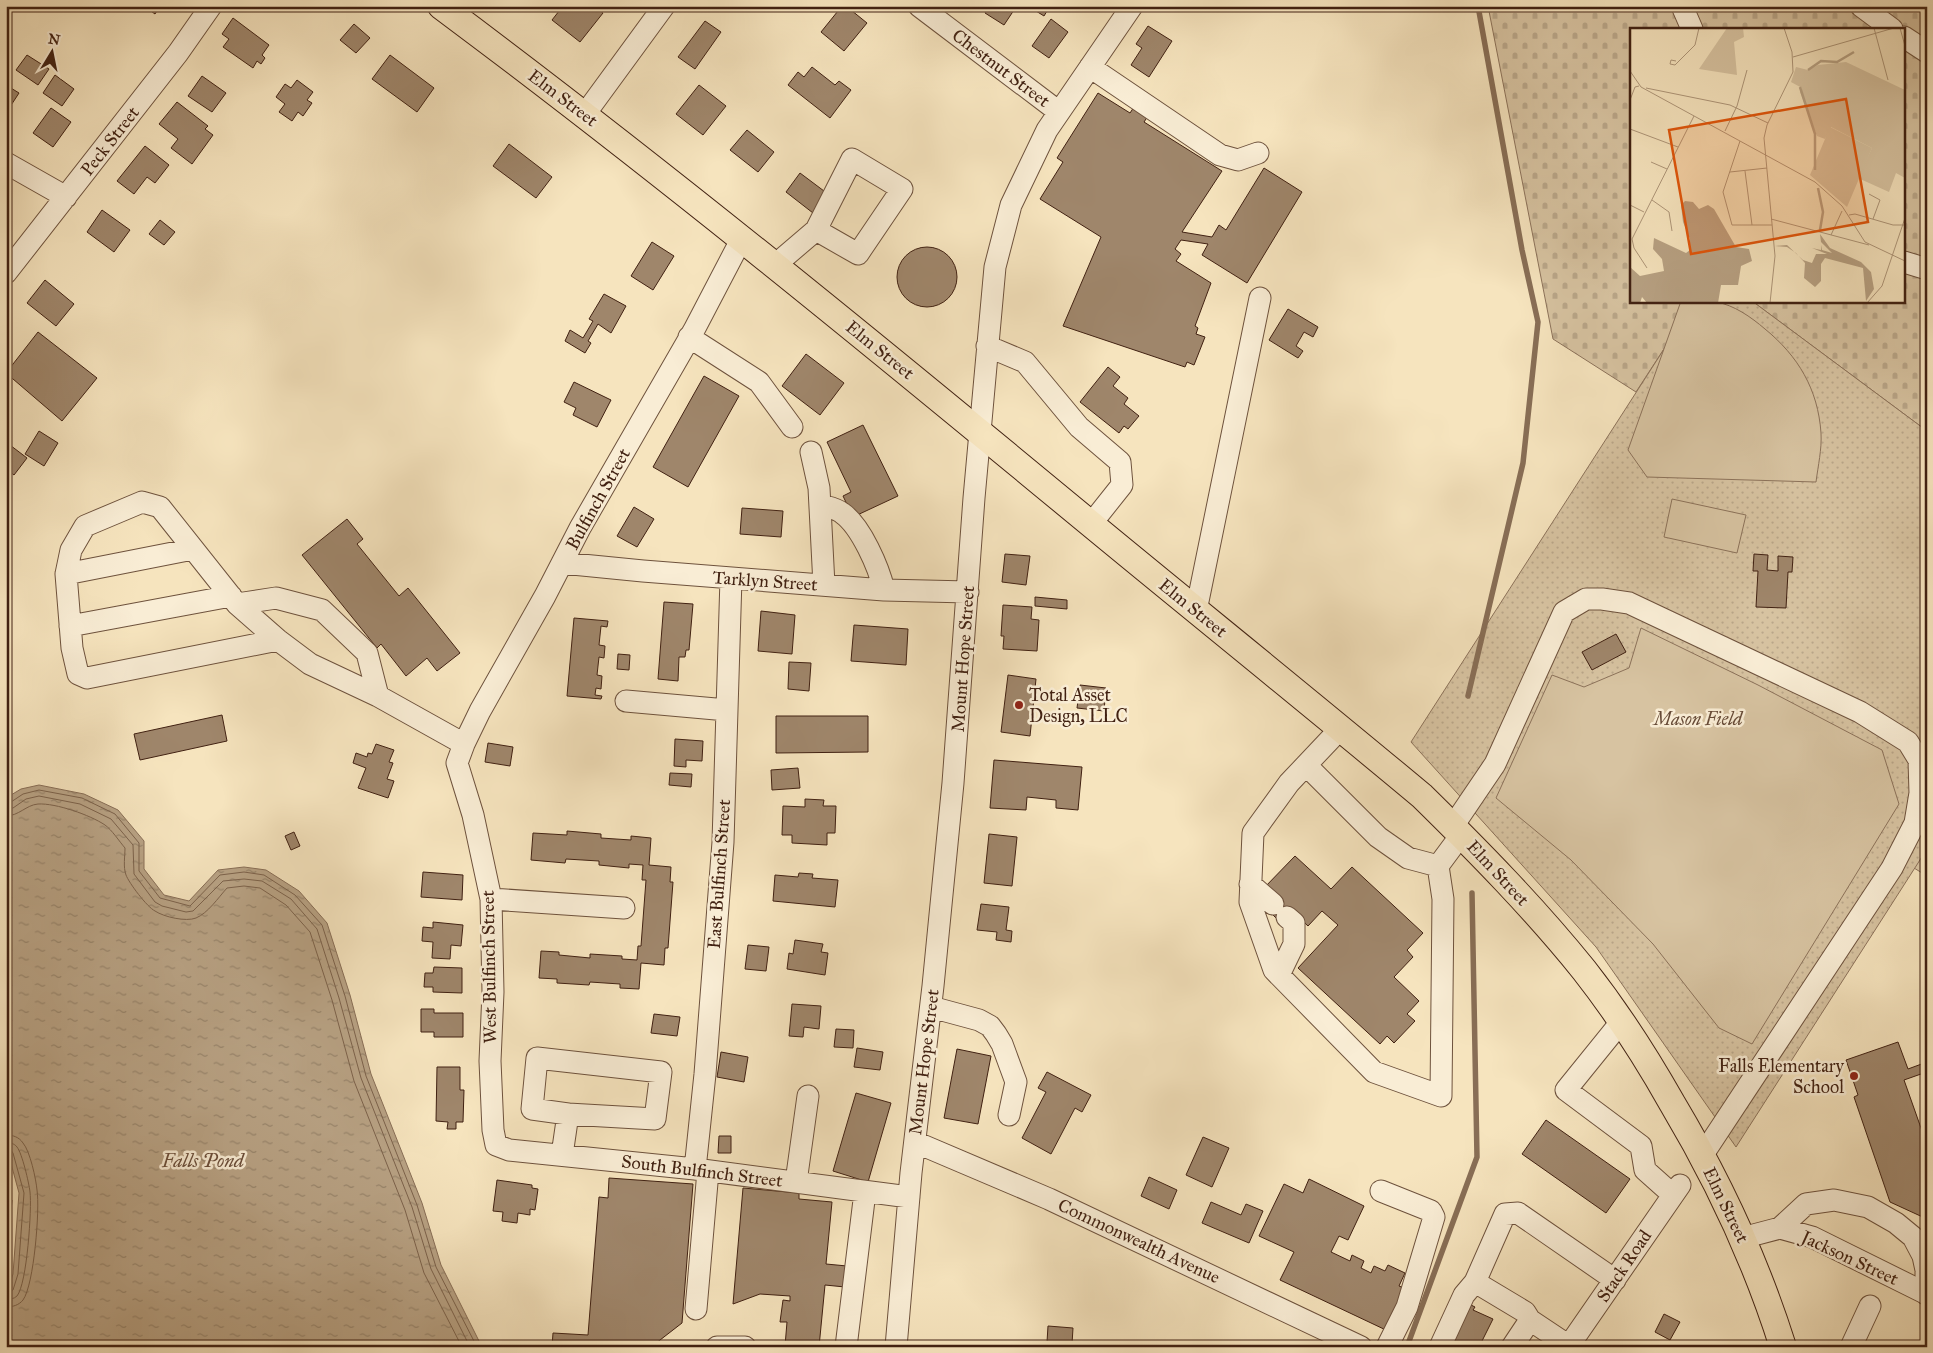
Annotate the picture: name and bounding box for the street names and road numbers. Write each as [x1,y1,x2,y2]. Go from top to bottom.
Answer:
street label: Chestnut Street [948,24,1055,112]
street label: Elm Street [524,65,603,132]
street label: Peck Street [76,101,144,180]
street label: Elm Street [841,316,919,385]
street label: Bulfinch Street [561,444,635,554]
street label: Tarklyn Street [712,566,819,596]
street label: Elm Street [1154,574,1232,643]
street label: Mount Hope Street [947,584,979,733]
street label: East Bulfinch Street [703,798,735,950]
street label: Elm Street [1462,836,1534,911]
street label: West Bulfinch Street [477,890,501,1044]
street label: Mount Hope Street [904,987,944,1136]
street label: South Bulfinch Street [620,1150,784,1192]
street label: Elm Street [1698,1164,1754,1247]
street label: Commonwealth Avenue [1055,1194,1223,1288]
street label: Jackson Street [1796,1225,1903,1291]
street label: Stack Road [1592,1226,1656,1306]

